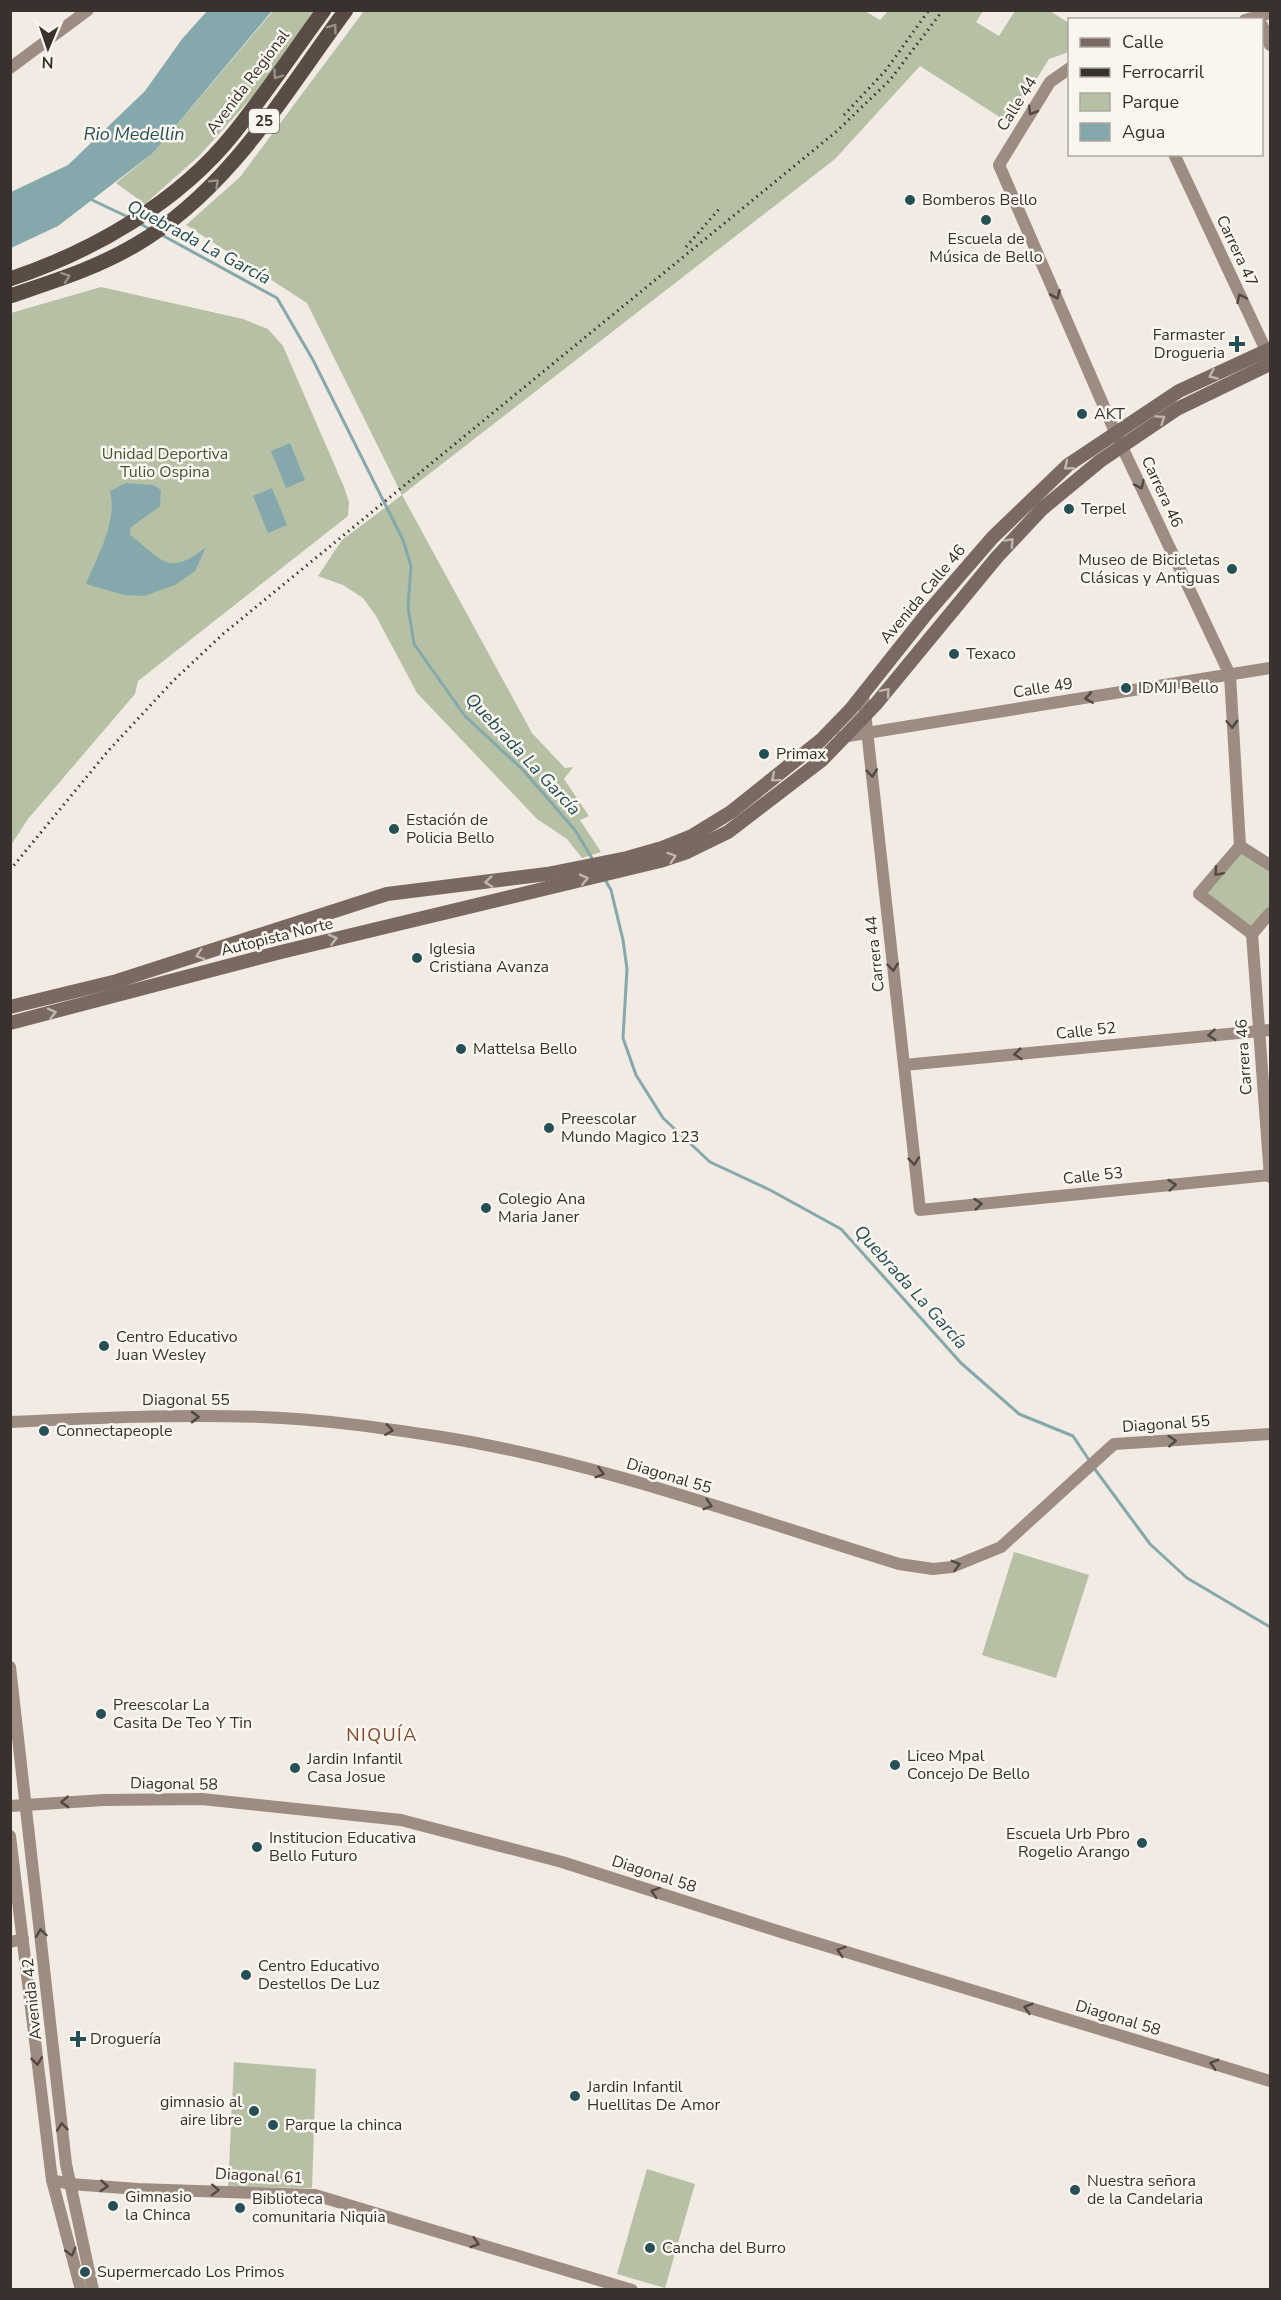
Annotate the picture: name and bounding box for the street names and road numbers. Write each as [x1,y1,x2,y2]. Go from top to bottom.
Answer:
street label: Avenida Regional [201,25,295,139]
street label: Calle 44 [992,72,1042,135]
road number: 25 [249,109,279,133]
street label: Carrera 47 [1211,212,1263,290]
street label: Carrera 46 [1136,453,1188,531]
street label: Avenida Calle 46 [875,540,971,648]
street label: Calle 49 [1012,672,1074,704]
street label: Autopista Norte [219,912,335,962]
street label: Carrera 44 [860,915,890,993]
street label: Calle 52 [1055,1017,1117,1045]
street label: Carrera 46 [1230,1018,1258,1096]
street label: Calle 53 [1062,1162,1124,1190]
street label: Diagonal 55 [142,1389,230,1411]
street label: Diagonal 55 [1121,1410,1211,1438]
street label: Diagonal 55 [624,1453,714,1499]
street label: Diagonal 58 [130,1772,218,1796]
street label: Diagonal 58 [609,1850,699,1898]
street label: Avenida 42 [17,1957,47,2041]
street label: Diagonal 58 [1073,1995,1163,2041]
street label: Diagonal 61 [215,2163,303,2189]

